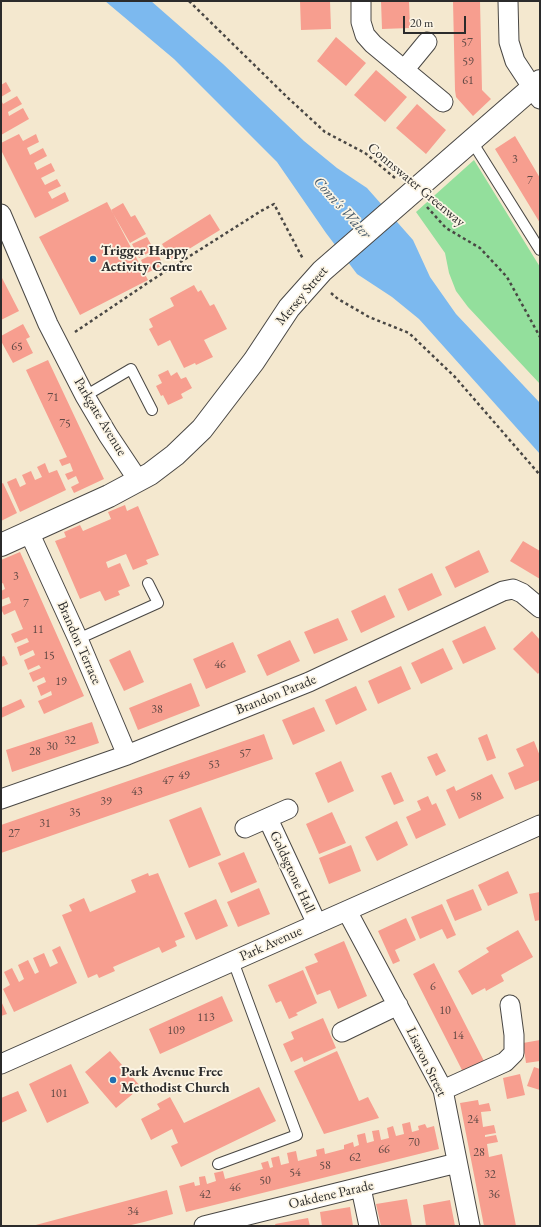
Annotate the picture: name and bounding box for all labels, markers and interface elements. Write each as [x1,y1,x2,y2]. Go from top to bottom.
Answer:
scale bar [405,8,468,34]
text: 20 m [410,15,433,31]
house number: 57 [461,36,473,50]
house number: 59 [462,55,474,69]
house number: 61 [462,74,474,88]
street label: Connswater Greenway [364,139,468,231]
house number: 3 [512,153,518,167]
water label: Conn's Water [309,173,375,243]
house number: 7 [527,174,533,188]
place label: Trigger Happy Activity Centre [101,243,192,276]
marker: Trigger Happy Activity Centre [88,254,98,264]
street label: Mersey Street [272,263,332,329]
house number: 65 [11,340,23,354]
street label: Parkgate Avenue [70,375,130,459]
house number: 71 [47,391,59,405]
house number: 75 [59,417,71,431]
house number: 3 [13,570,19,584]
house number: 7 [23,597,29,611]
street label: Brandon Terrace [53,599,105,687]
house number: 11 [32,623,44,637]
house number: 15 [43,649,55,663]
house number: 46 [214,658,226,672]
street label: Brandon Parade [233,671,319,719]
house number: 19 [55,675,67,689]
house number: 38 [151,703,163,717]
house number: 32 [64,734,76,748]
house number: 30 [46,740,58,754]
house number: 28 [29,745,41,759]
house number: 57 [239,747,251,761]
house number: 53 [208,758,220,772]
house number: 49 [178,769,190,783]
house number: 47 [162,774,174,788]
house number: 43 [131,785,143,799]
house number: 58 [470,790,482,804]
house number: 39 [100,795,112,809]
house number: 35 [69,806,81,820]
house number: 31 [39,817,51,831]
house number: 27 [8,827,20,841]
street label: Goldsgtone Hall [266,828,318,916]
street label: Park Avenue [237,923,305,965]
house number: 6 [430,980,436,994]
house number: 10 [439,1004,451,1018]
house number: 113 [197,1011,215,1025]
house number: 109 [167,1024,185,1038]
street label: Lisavon Street [402,1025,450,1099]
house number: 14 [452,1029,464,1043]
place label: Park Avenue Free Methodist Church [121,1064,230,1096]
marker: Park Avenue Free Methodist Church [108,1075,118,1085]
house number: 101 [50,1087,68,1101]
house number: 24 [467,1113,479,1127]
house number: 70 [408,1136,420,1150]
house number: 66 [378,1143,390,1157]
house number: 28 [473,1146,485,1160]
house number: 62 [349,1151,361,1165]
house number: 58 [319,1159,331,1173]
house number: 54 [289,1166,301,1180]
house number: 32 [484,1168,496,1182]
house number: 50 [259,1174,271,1188]
street label: Oakdene Parade [287,1177,375,1213]
house number: 46 [229,1181,241,1195]
house number: 42 [199,1188,211,1202]
house number: 36 [488,1188,500,1202]
house number: 34 [127,1205,139,1219]

